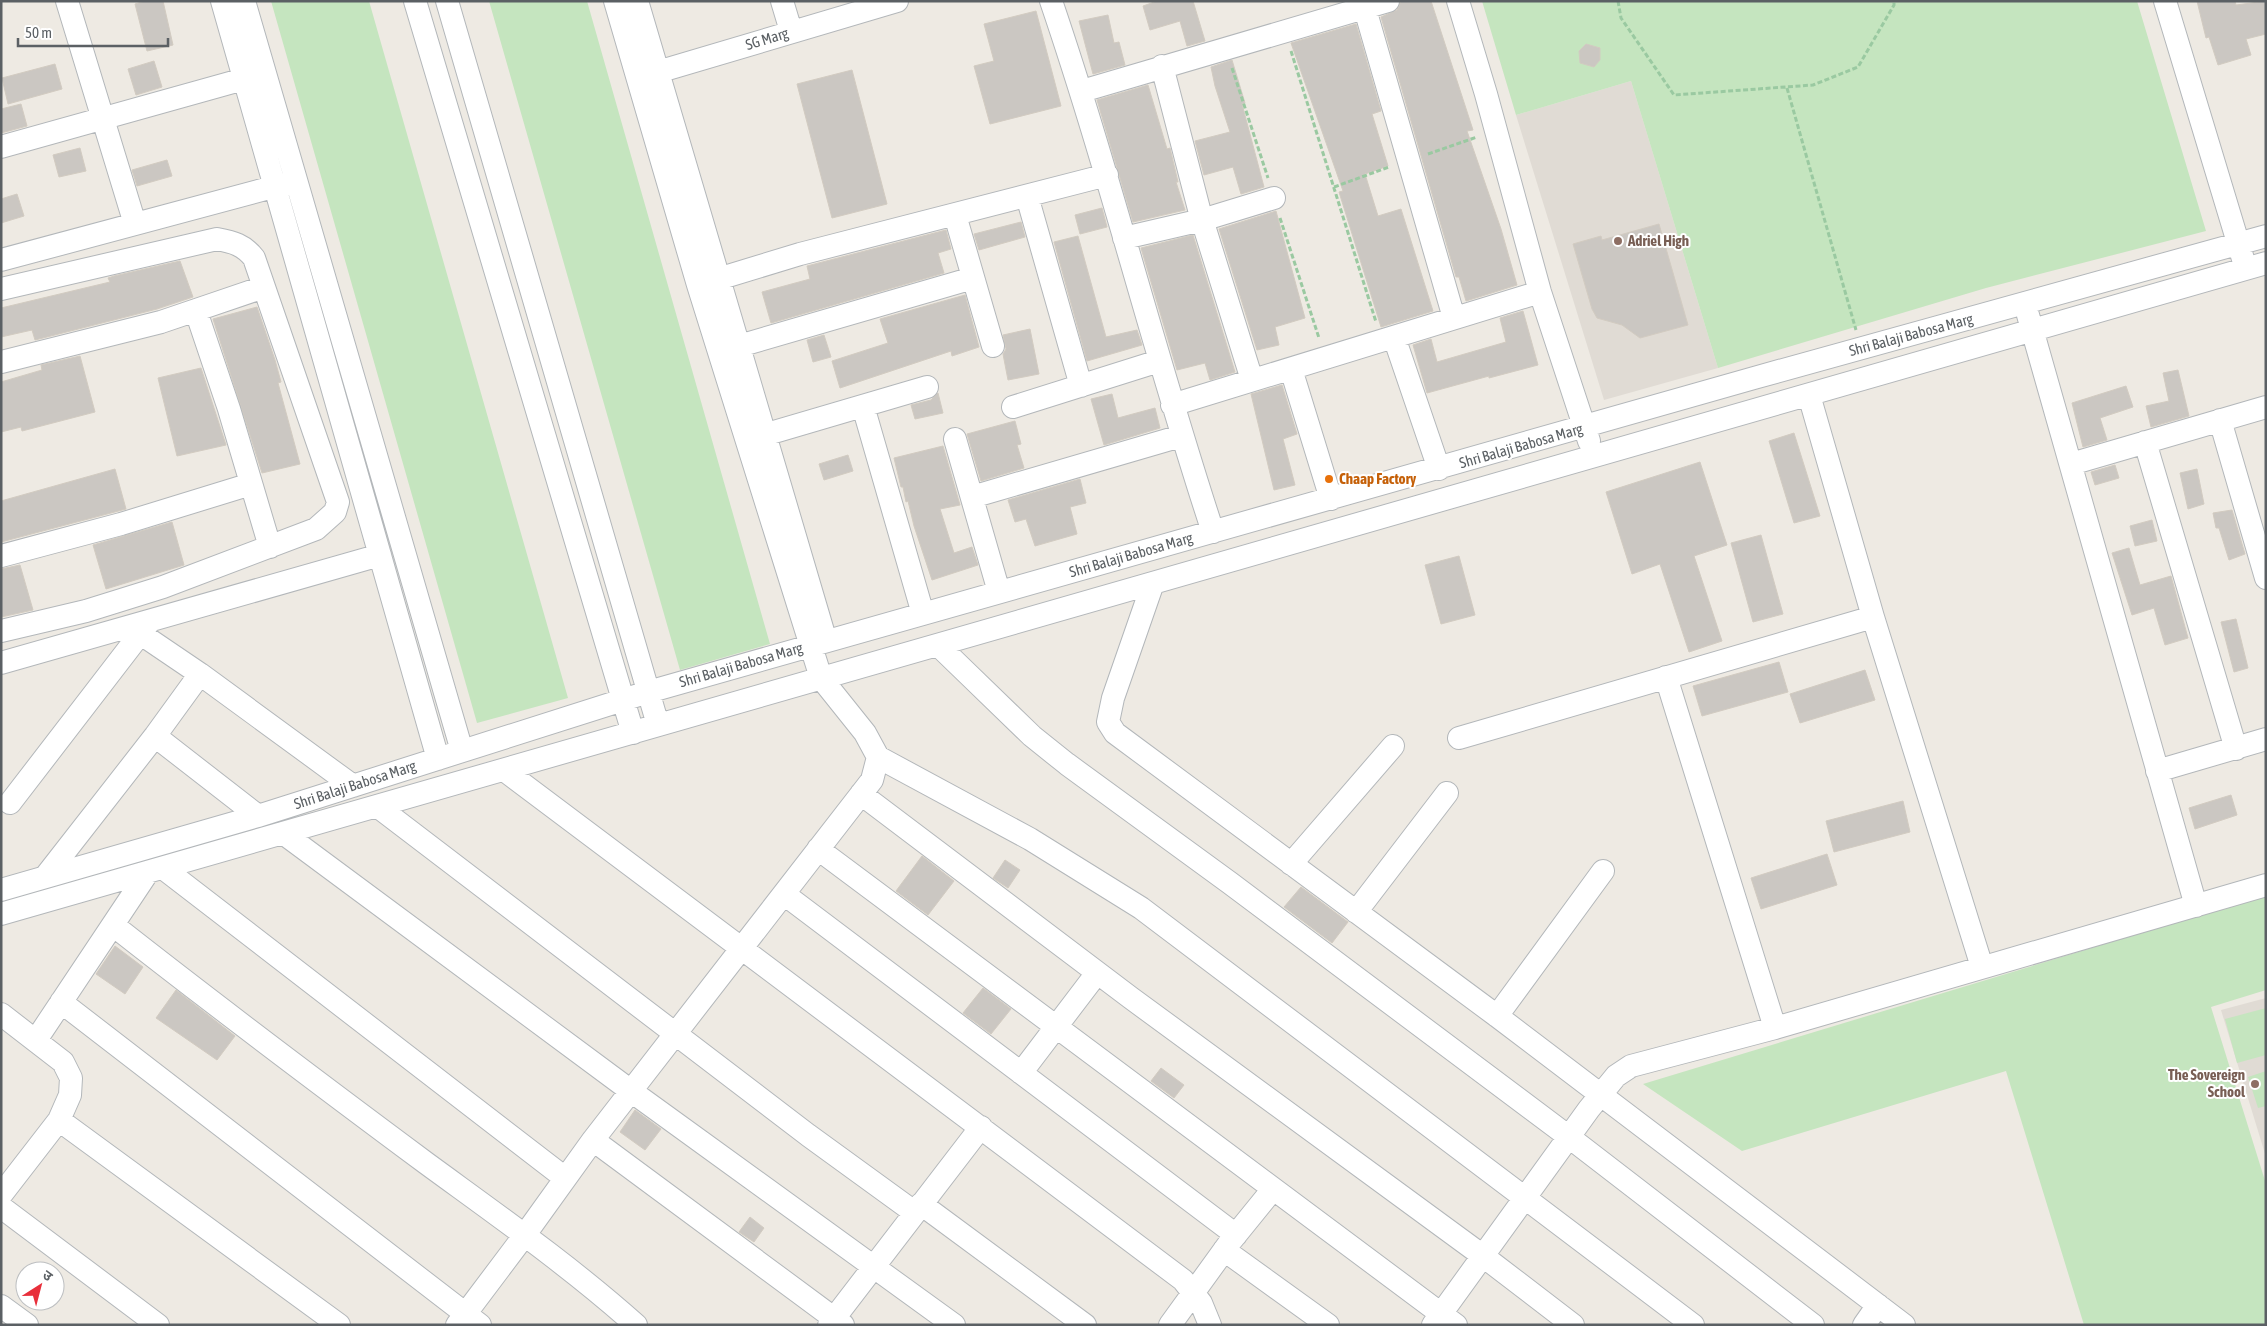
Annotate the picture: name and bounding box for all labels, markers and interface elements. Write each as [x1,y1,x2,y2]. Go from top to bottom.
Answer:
scale bar [18,15,168,47]
text: 50 m [25,24,52,41]
street label: SG Marg [743,24,791,53]
place label: Adriel High [1627,232,1689,249]
marker: Adriel High [1612,235,1624,247]
street label: Shri Balaji Babosa Marg [1847,310,1975,359]
street label: Shri Balaji Babosa Marg [1457,420,1585,471]
place label: Chaap Factory [1339,470,1417,487]
marker: Chaap Factory [1323,473,1335,485]
street label: Shri Balaji Babosa Marg [1067,529,1195,580]
street label: Shri Balaji Babosa Marg [677,639,805,690]
street label: Shri Balaji Babosa Marg [292,757,419,812]
place label: The Sovereign School [2168,1066,2246,1100]
marker: The Sovereign School [2249,1078,2261,1090]
north arrow [15,1261,65,1311]
text: उ [40,1267,56,1285]

